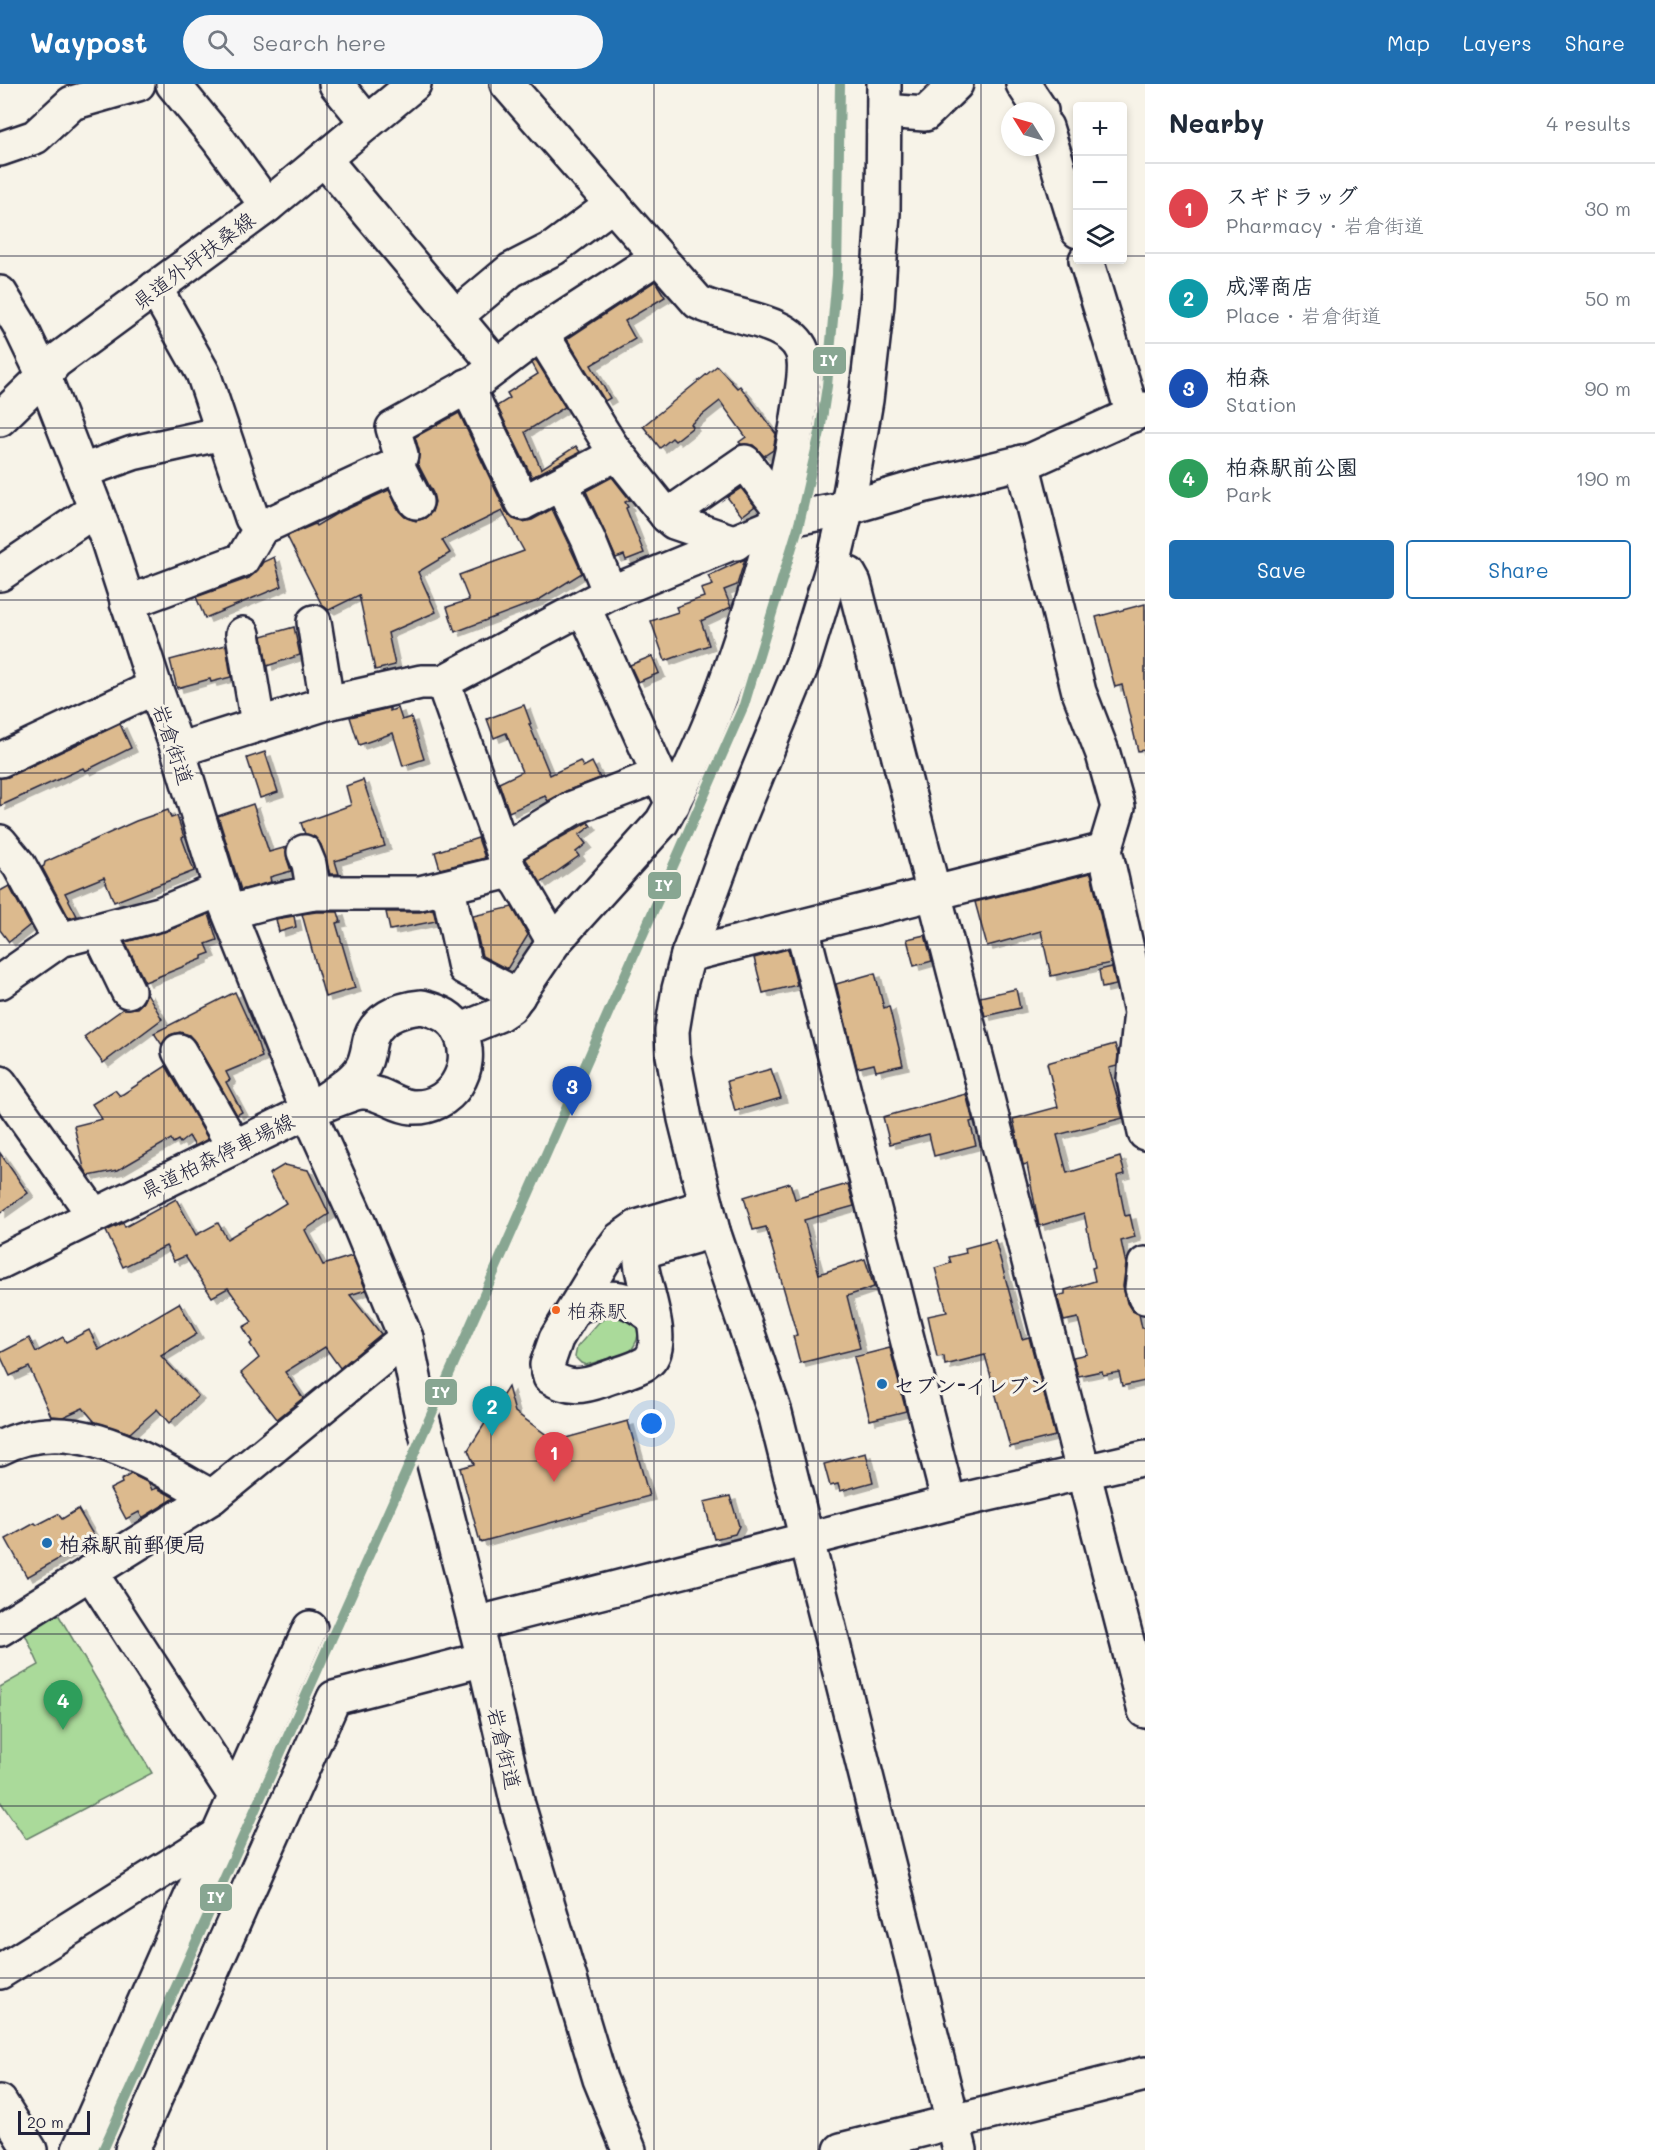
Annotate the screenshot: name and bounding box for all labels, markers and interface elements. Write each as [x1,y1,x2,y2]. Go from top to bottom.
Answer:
search box [183,15,603,69]
text: Waypost [30,24,147,60]
icon: search [204,26,237,59]
text: Search here [252,28,386,57]
text: Map [1387,29,1430,56]
text: Layers [1463,29,1532,56]
text: Share [1565,29,1625,56]
north arrow [1001,102,1055,156]
map controls [1073,102,1127,264]
button: + [1073,102,1127,156]
text: Nearby [1169,106,1264,140]
text: 4 results [1546,110,1631,136]
button: − [1073,156,1127,210]
text: スギドラッグ [1226,181,1358,210]
text: 1 [1184,195,1193,221]
text: 30 m [1585,195,1631,221]
street label: 県道外坪扶桑線 [126,205,260,315]
button: layers [1073,210,1127,264]
text: Pharmacy · 岩倉街道 [1226,212,1424,238]
text: 成澤商店 [1226,271,1314,300]
text: 2 [1183,285,1194,311]
text: 50 m [1585,285,1631,311]
text: Place · 岩倉街道 [1226,302,1381,328]
line badge: IY [812,346,847,375]
text: IY [820,349,838,370]
text: 柏森 [1226,362,1270,391]
text: 3 [1183,375,1195,401]
text: 90 m [1585,375,1631,401]
text: Station [1226,391,1296,417]
text: 柏森駅前公園 [1226,452,1358,481]
text: 4 [1182,465,1195,491]
text: 190 m [1576,465,1631,491]
text: Park [1226,481,1271,507]
button: Save [1169,540,1394,599]
button: Share [1406,540,1631,599]
street label: 岩倉街道 [148,700,200,788]
line badge: IY [647,871,682,900]
text: IY [655,874,673,895]
pin: 3 [552,1066,592,1116]
street label: 県道柏森停車場線 [136,1106,298,1204]
place label: 柏森駅 [567,1297,627,1323]
marker: 柏森駅 [550,1304,562,1316]
place label: セブン-イレブン [894,1371,1050,1398]
marker: セブン-イレブン [875,1377,889,1391]
line badge: IY [424,1378,458,1406]
text: IY [432,1381,450,1402]
pin: 2 [472,1386,512,1436]
your location [637,1409,666,1438]
pin: 1 [534,1432,574,1482]
place label: 柏森駅前郵便局 [59,1530,206,1557]
marker: 柏森駅前郵便局 [40,1536,54,1550]
pin: 4 [44,1680,82,1730]
street label: 岩倉街道 [482,1704,528,1792]
line badge: IY [199,1883,233,1912]
text: IY [207,1886,225,1907]
scale bar [18,2108,90,2136]
text: 20 m [27,2111,64,2132]

